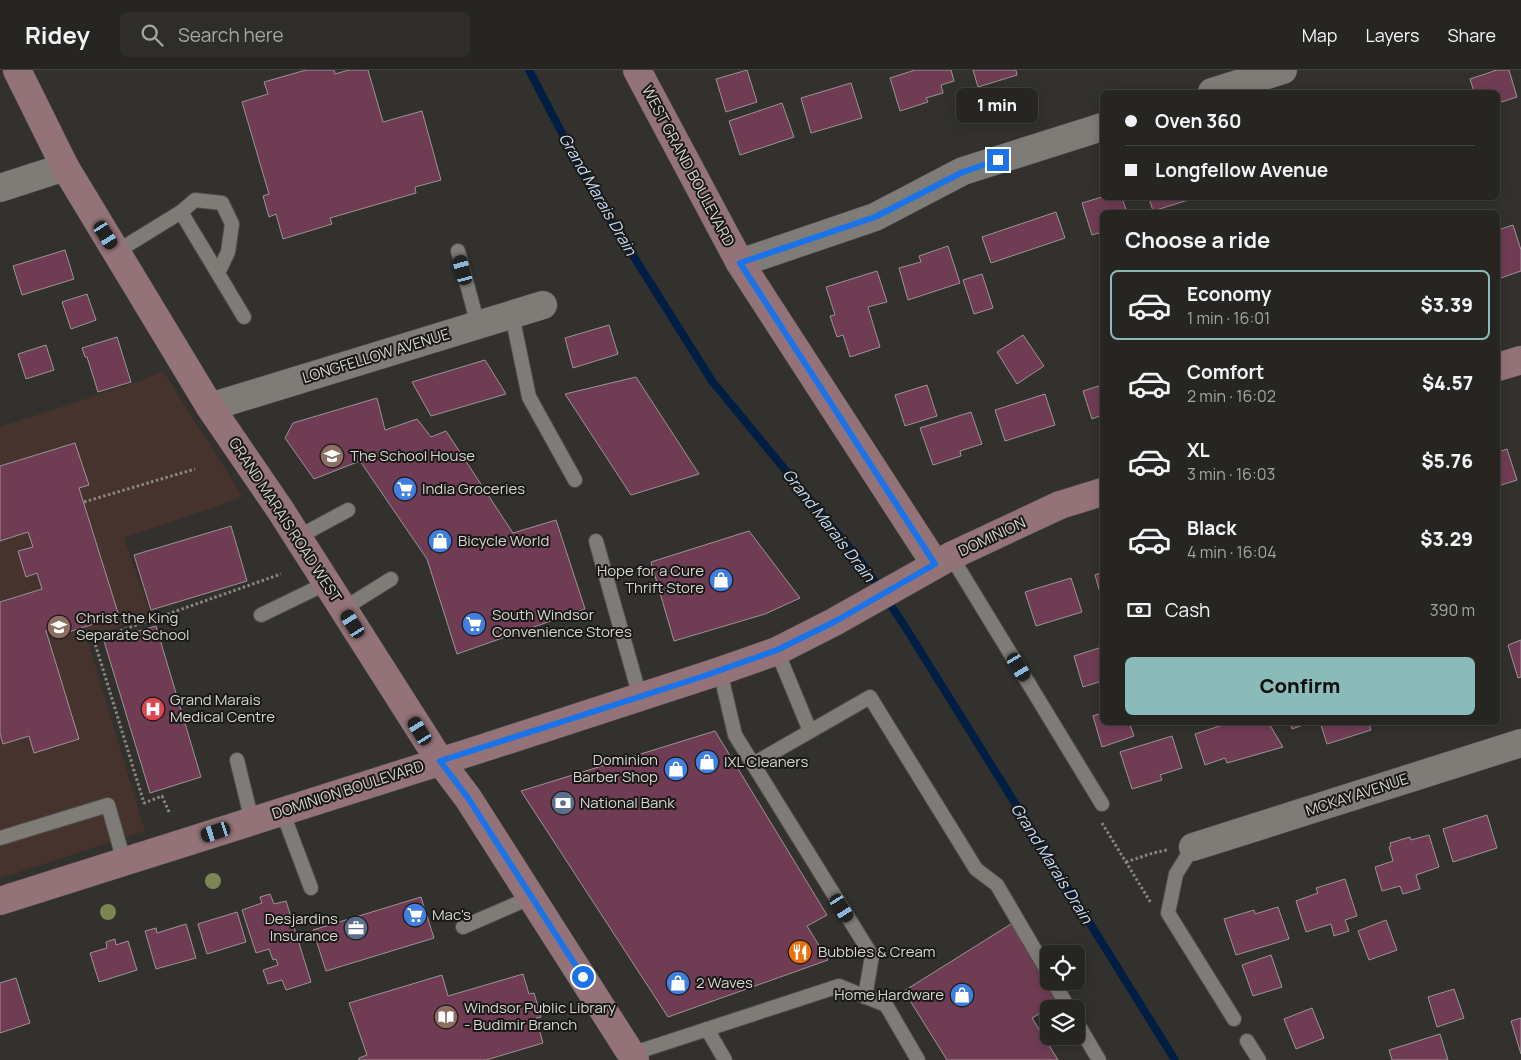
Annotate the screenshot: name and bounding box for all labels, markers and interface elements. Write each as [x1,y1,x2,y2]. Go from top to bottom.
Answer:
search box [120,12,470,57]
text: Ridey [25,18,90,51]
icon: search [138,21,166,49]
text: Search here [178,22,284,48]
text: Map [1302,23,1337,47]
text: Layers [1365,23,1419,47]
text: Share [1447,23,1496,47]
street label: WEST GRAND BOULEVARD [637,82,740,250]
callout: 1 min [957,88,1039,122]
text: 1 min [977,94,1017,116]
text: Oven 360 [1155,108,1242,134]
water label: Grand Marais Drain [554,129,642,260]
route end [987,149,1009,171]
text: Longfellow Avenue [1155,157,1328,183]
car [91,218,120,252]
text: Choose a ride [1125,225,1270,255]
car [451,254,474,286]
text: Economy [1187,281,1271,307]
icon: car [1127,283,1172,328]
text: $3.39 [1420,292,1473,318]
text: 1 min · 16:01 [1187,307,1270,329]
street label: LONGFELLOW AVENUE [300,323,452,388]
text: Comfort [1187,359,1264,385]
icon: car [1127,361,1172,406]
text: $4.57 [1422,370,1473,396]
text: 2 min · 16:02 [1187,385,1276,407]
street label: GRAND MARAIS ROAD WEST [224,433,347,606]
text: XL [1187,437,1210,463]
icon: car [1127,439,1172,484]
school or university icon: The School House [319,443,345,469]
place label: The School House [350,445,475,466]
text: $5.76 [1421,448,1473,474]
text: 3 min · 16:03 [1187,463,1275,485]
water label: Grand Marais Drain [778,464,880,587]
supermarket icon: India Groceries [392,476,418,502]
place label: India Groceries [422,478,525,499]
street label: DOMINION [955,512,1029,561]
text: Black [1187,515,1236,541]
icon: car [1127,517,1172,562]
text: $3.29 [1420,526,1473,552]
shop icon: Bicycle World [427,528,453,554]
place label: Bicycle World [458,530,549,551]
text: 4 min · 16:04 [1187,541,1277,563]
place label: Hope for a Cure Thrift Store [597,560,704,598]
shop icon: Hope for a Cure Thrift Store [708,567,734,593]
icon: cash [1125,596,1153,624]
text: Cash [1165,597,1210,623]
text: 390 m [1430,599,1475,621]
place label: South Windsor Convenience Stores [492,604,632,642]
place label: Christ the King Separate School [76,607,190,645]
car [338,607,367,641]
supermarket icon: South Windsor Convenience Stores [461,611,487,637]
school or university icon: Christ the King Separate School [46,614,72,640]
car [1004,650,1033,684]
button: Confirm [1125,657,1475,715]
place label: Grand Marais Medical Centre [170,689,275,727]
hospital icon: Grand Marais Medical Centre [140,696,166,722]
car [405,714,434,748]
place label: Dominion Barber Shop [573,749,658,787]
shop icon: IXL Cleaners [694,749,720,775]
place label: IXL Cleaners [724,751,808,772]
street label: DOMINION BOULEVARD [269,755,427,824]
shop icon: Dominion Barber Shop [663,756,689,782]
street label: MCKAY AVENUE [1303,768,1411,821]
bank icon: National Bank [550,790,576,816]
place label: National Bank [580,792,675,813]
water label: Grand Marais Drain [1006,799,1098,928]
car [199,820,232,844]
car [827,891,856,925]
supermarket icon: Mac's [402,902,428,928]
place label: Mac's [432,904,471,925]
place label: Desjardins Insurance [265,908,338,946]
office icon: Desjardins Insurance [343,915,369,941]
restaurant icon: Bubbles & Cream [787,939,813,965]
place label: Bubbles & Cream [818,941,935,962]
map controls [1040,945,1085,1045]
button: locate [1040,945,1085,990]
route start [572,966,594,988]
shop icon: 2 Waves [665,970,691,996]
place label: 2 Waves [696,972,753,993]
shop icon: Home Hardware [949,982,975,1008]
place label: Home Hardware [834,984,944,1005]
place label: Windsor Public Library - Budimir Branch [464,997,616,1035]
button: layers [1040,1000,1085,1045]
library icon: Windsor Public Library - Budimir Branch [433,1004,459,1030]

